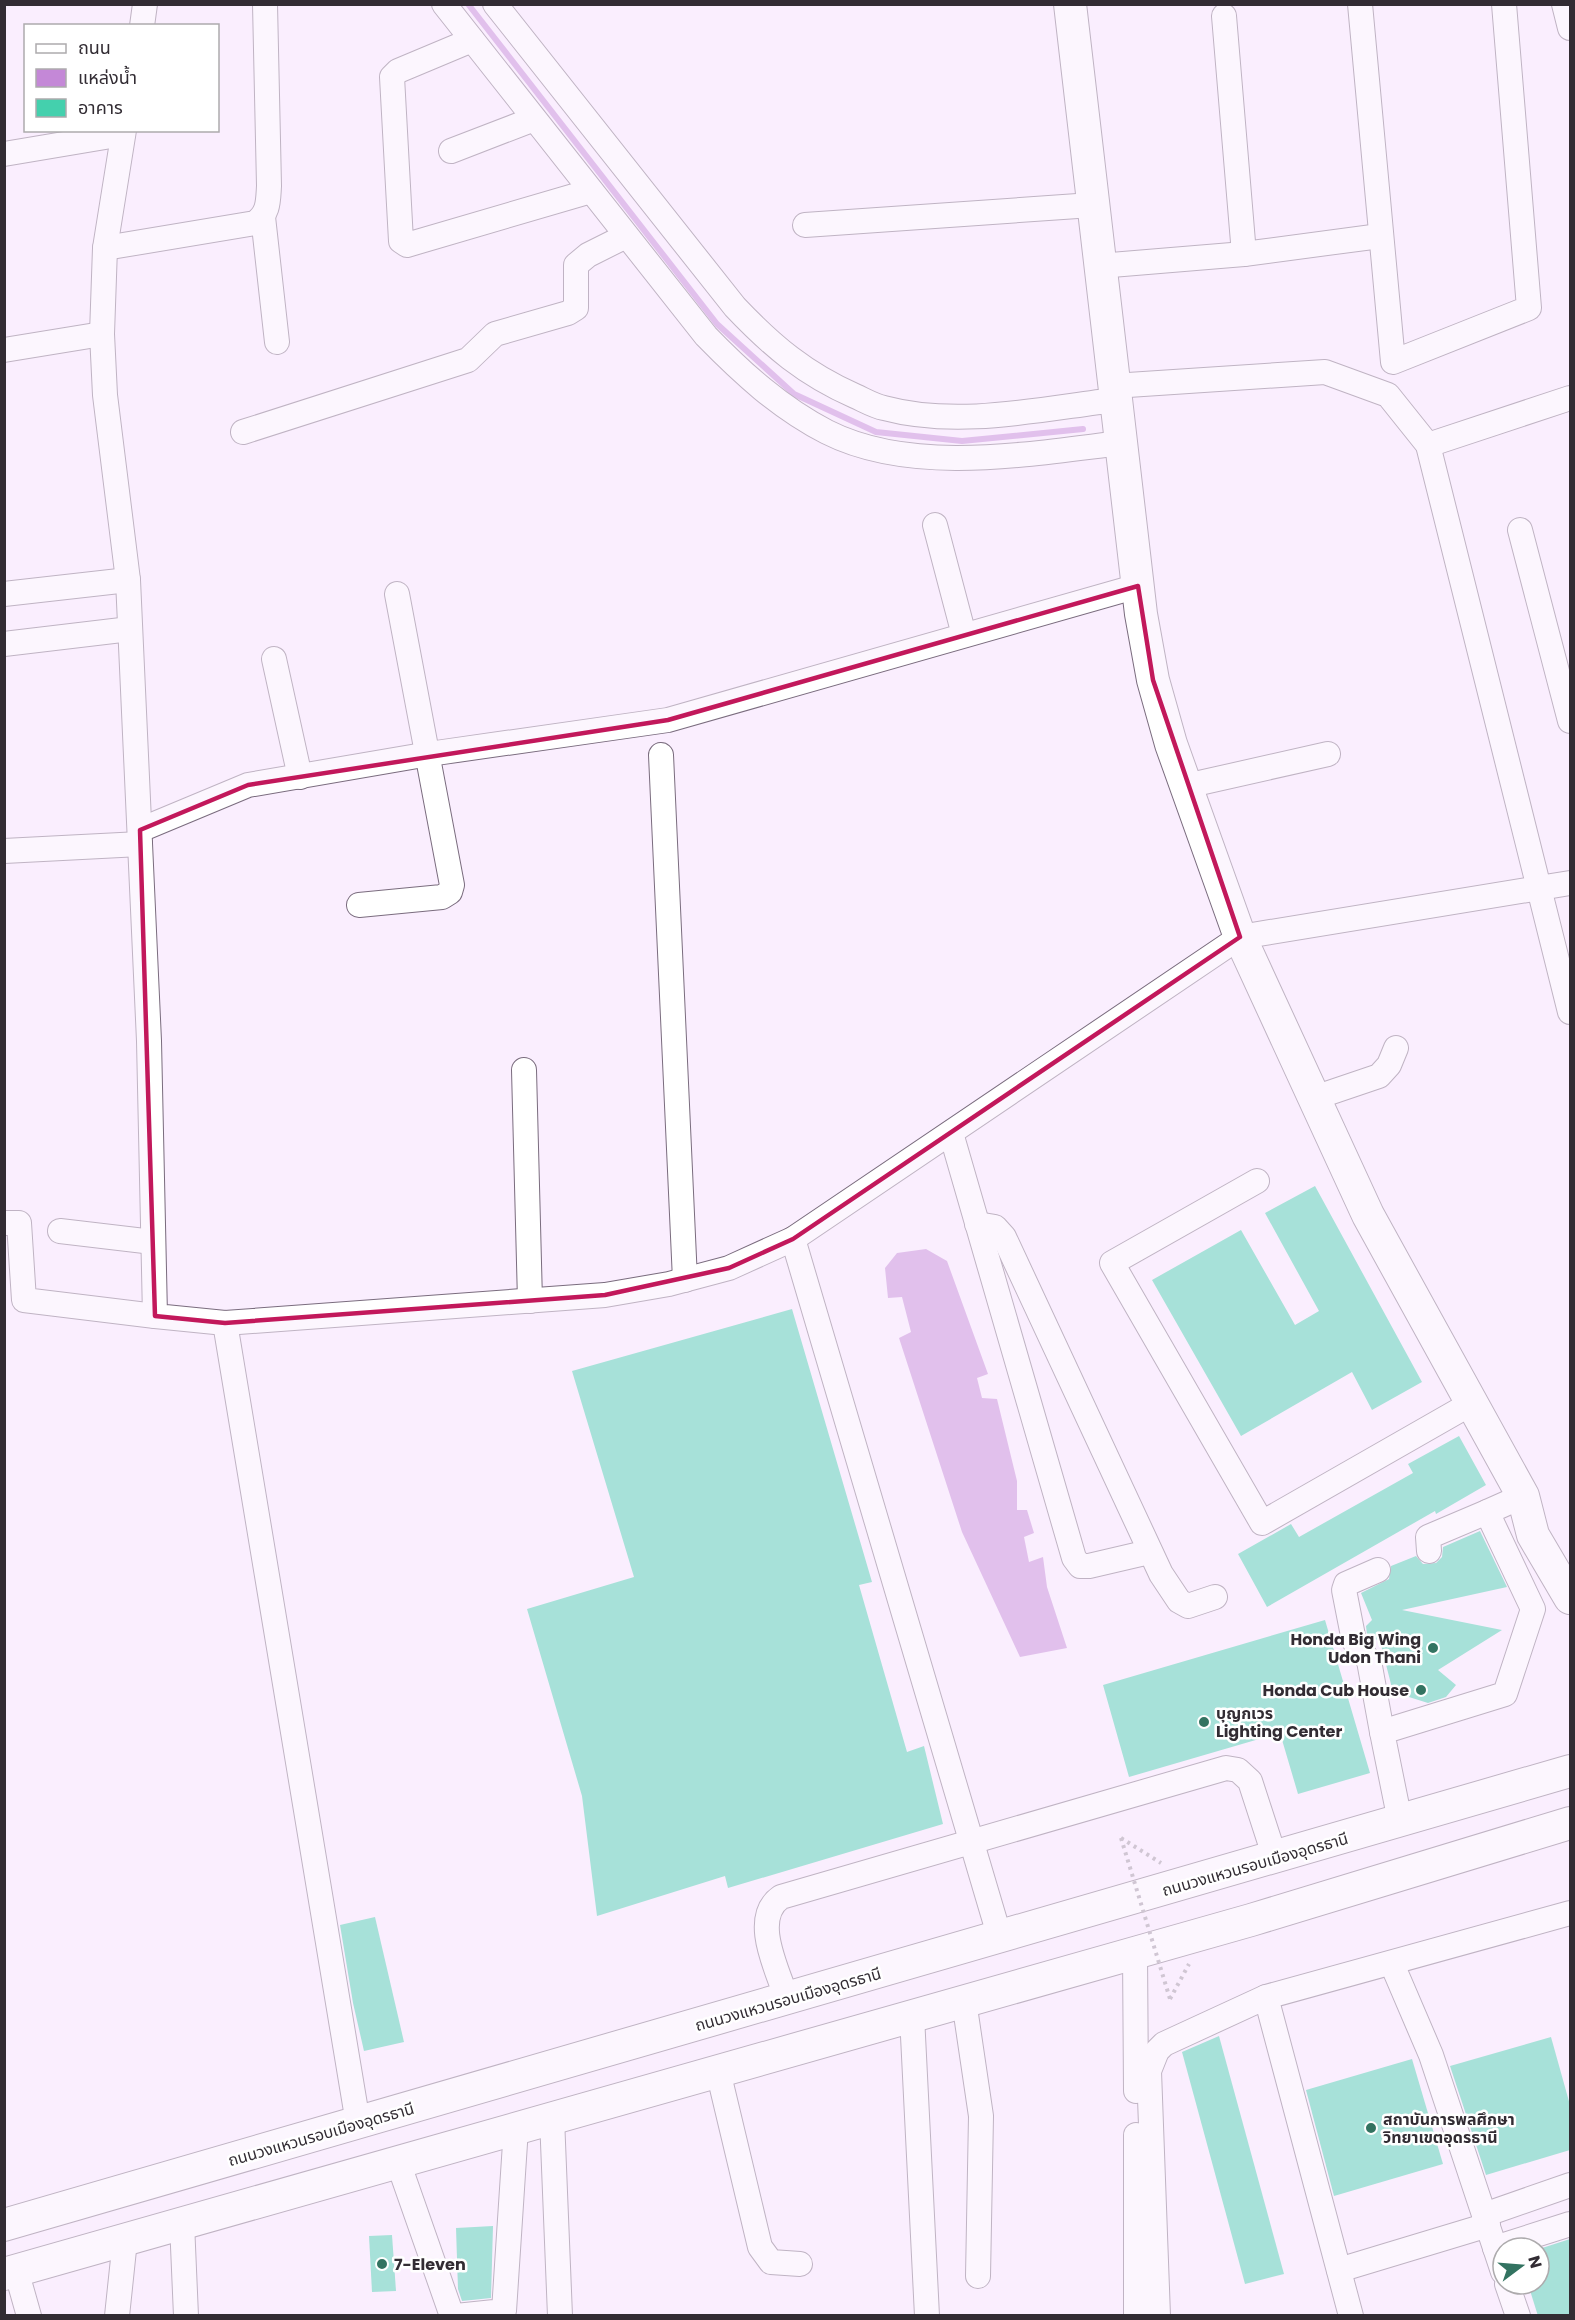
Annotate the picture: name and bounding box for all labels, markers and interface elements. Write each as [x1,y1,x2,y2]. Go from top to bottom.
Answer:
legend [24,24,219,132]
text: ถนน [78,35,111,60]
text: แหล่งน้ำ [78,65,137,90]
text: อาคาร [78,95,123,120]
place label: Honda Big Wing Udon Thani [1290,1628,1421,1669]
marker: Honda Big Wing Udon Thani [1426,1641,1440,1655]
place label: Honda Cub House [1263,1679,1409,1702]
marker: Honda Cub House [1414,1683,1428,1697]
place label: บุญกเวร Lighting Center [1216,1702,1342,1743]
marker: บุญกเวร Lighting Center [1197,1715,1211,1729]
street label: ถนนวงแหวนรอบเมืองอุดรธานี [1159,1827,1351,1902]
street label: ถนนวงแหวนรอบเมืองอุดรธานี [692,1962,884,2037]
street label: ถนนวงแหวนรอบเมืองอุดรธานี [225,2097,417,2172]
place label: สถาบันการพลศึกษา วิทยาเขตอุดรธานี [1383,2108,1515,2149]
marker: สถาบันการพลศึกษา วิทยาเขตอุดรธานี [1364,2121,1378,2135]
north arrow [1491,2236,1551,2296]
place label: 7-Eleven [394,2253,466,2276]
text: N [1522,2253,1548,2271]
marker: 7-Eleven [375,2257,389,2271]

